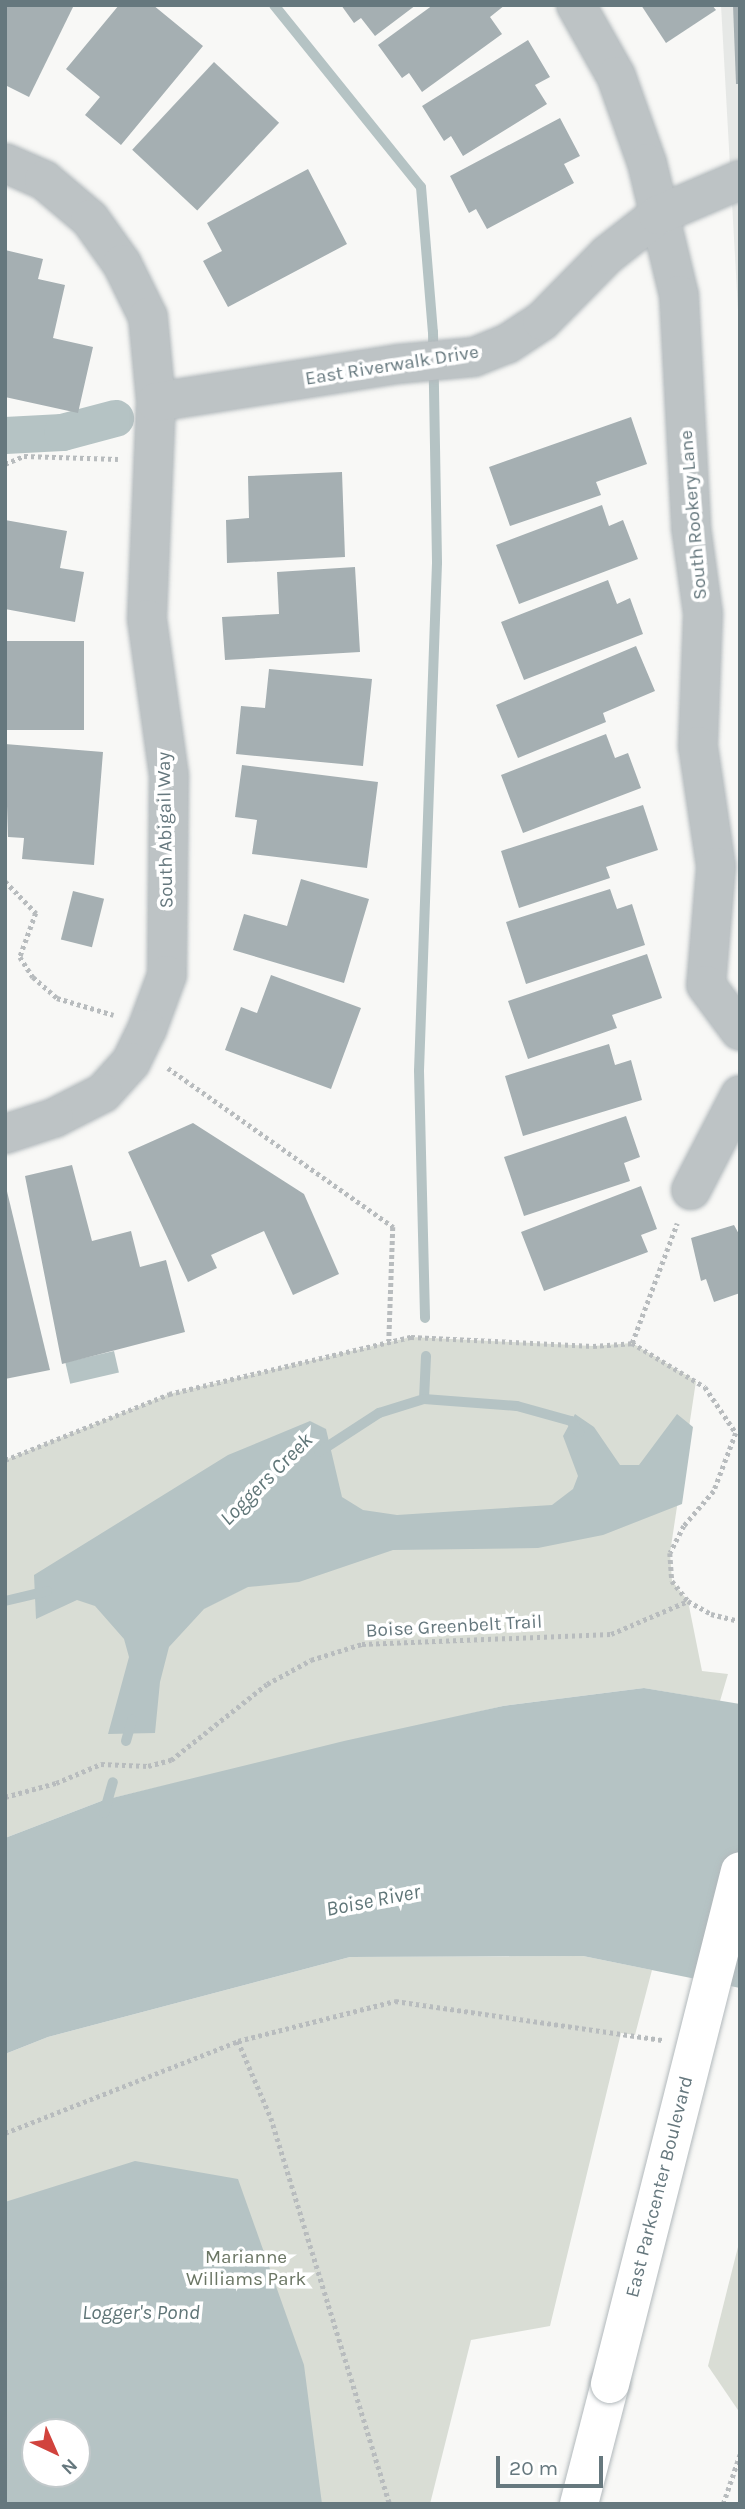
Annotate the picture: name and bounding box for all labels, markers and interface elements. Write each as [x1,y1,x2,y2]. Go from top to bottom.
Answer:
street label: East Riverwalk Drive [304,341,480,391]
street label: South Rookery Lane [675,429,713,601]
street label: South Abigail Way [153,751,179,909]
water label: Loggers Creek [214,1427,318,1531]
street label: Boise Greenbelt Trail [365,1611,543,1643]
water label: Boise River [324,1879,422,1921]
street label: East Parkcenter Boulevard [621,2074,699,2300]
park label: Marianne Williams Park [186,2247,306,2291]
water label: Logger's Pond [82,2299,200,2325]
north arrow [21,2418,91,2488]
scale bar [500,2442,607,2486]
text: N [57,2454,82,2479]
text: 20 m [509,2456,558,2480]

